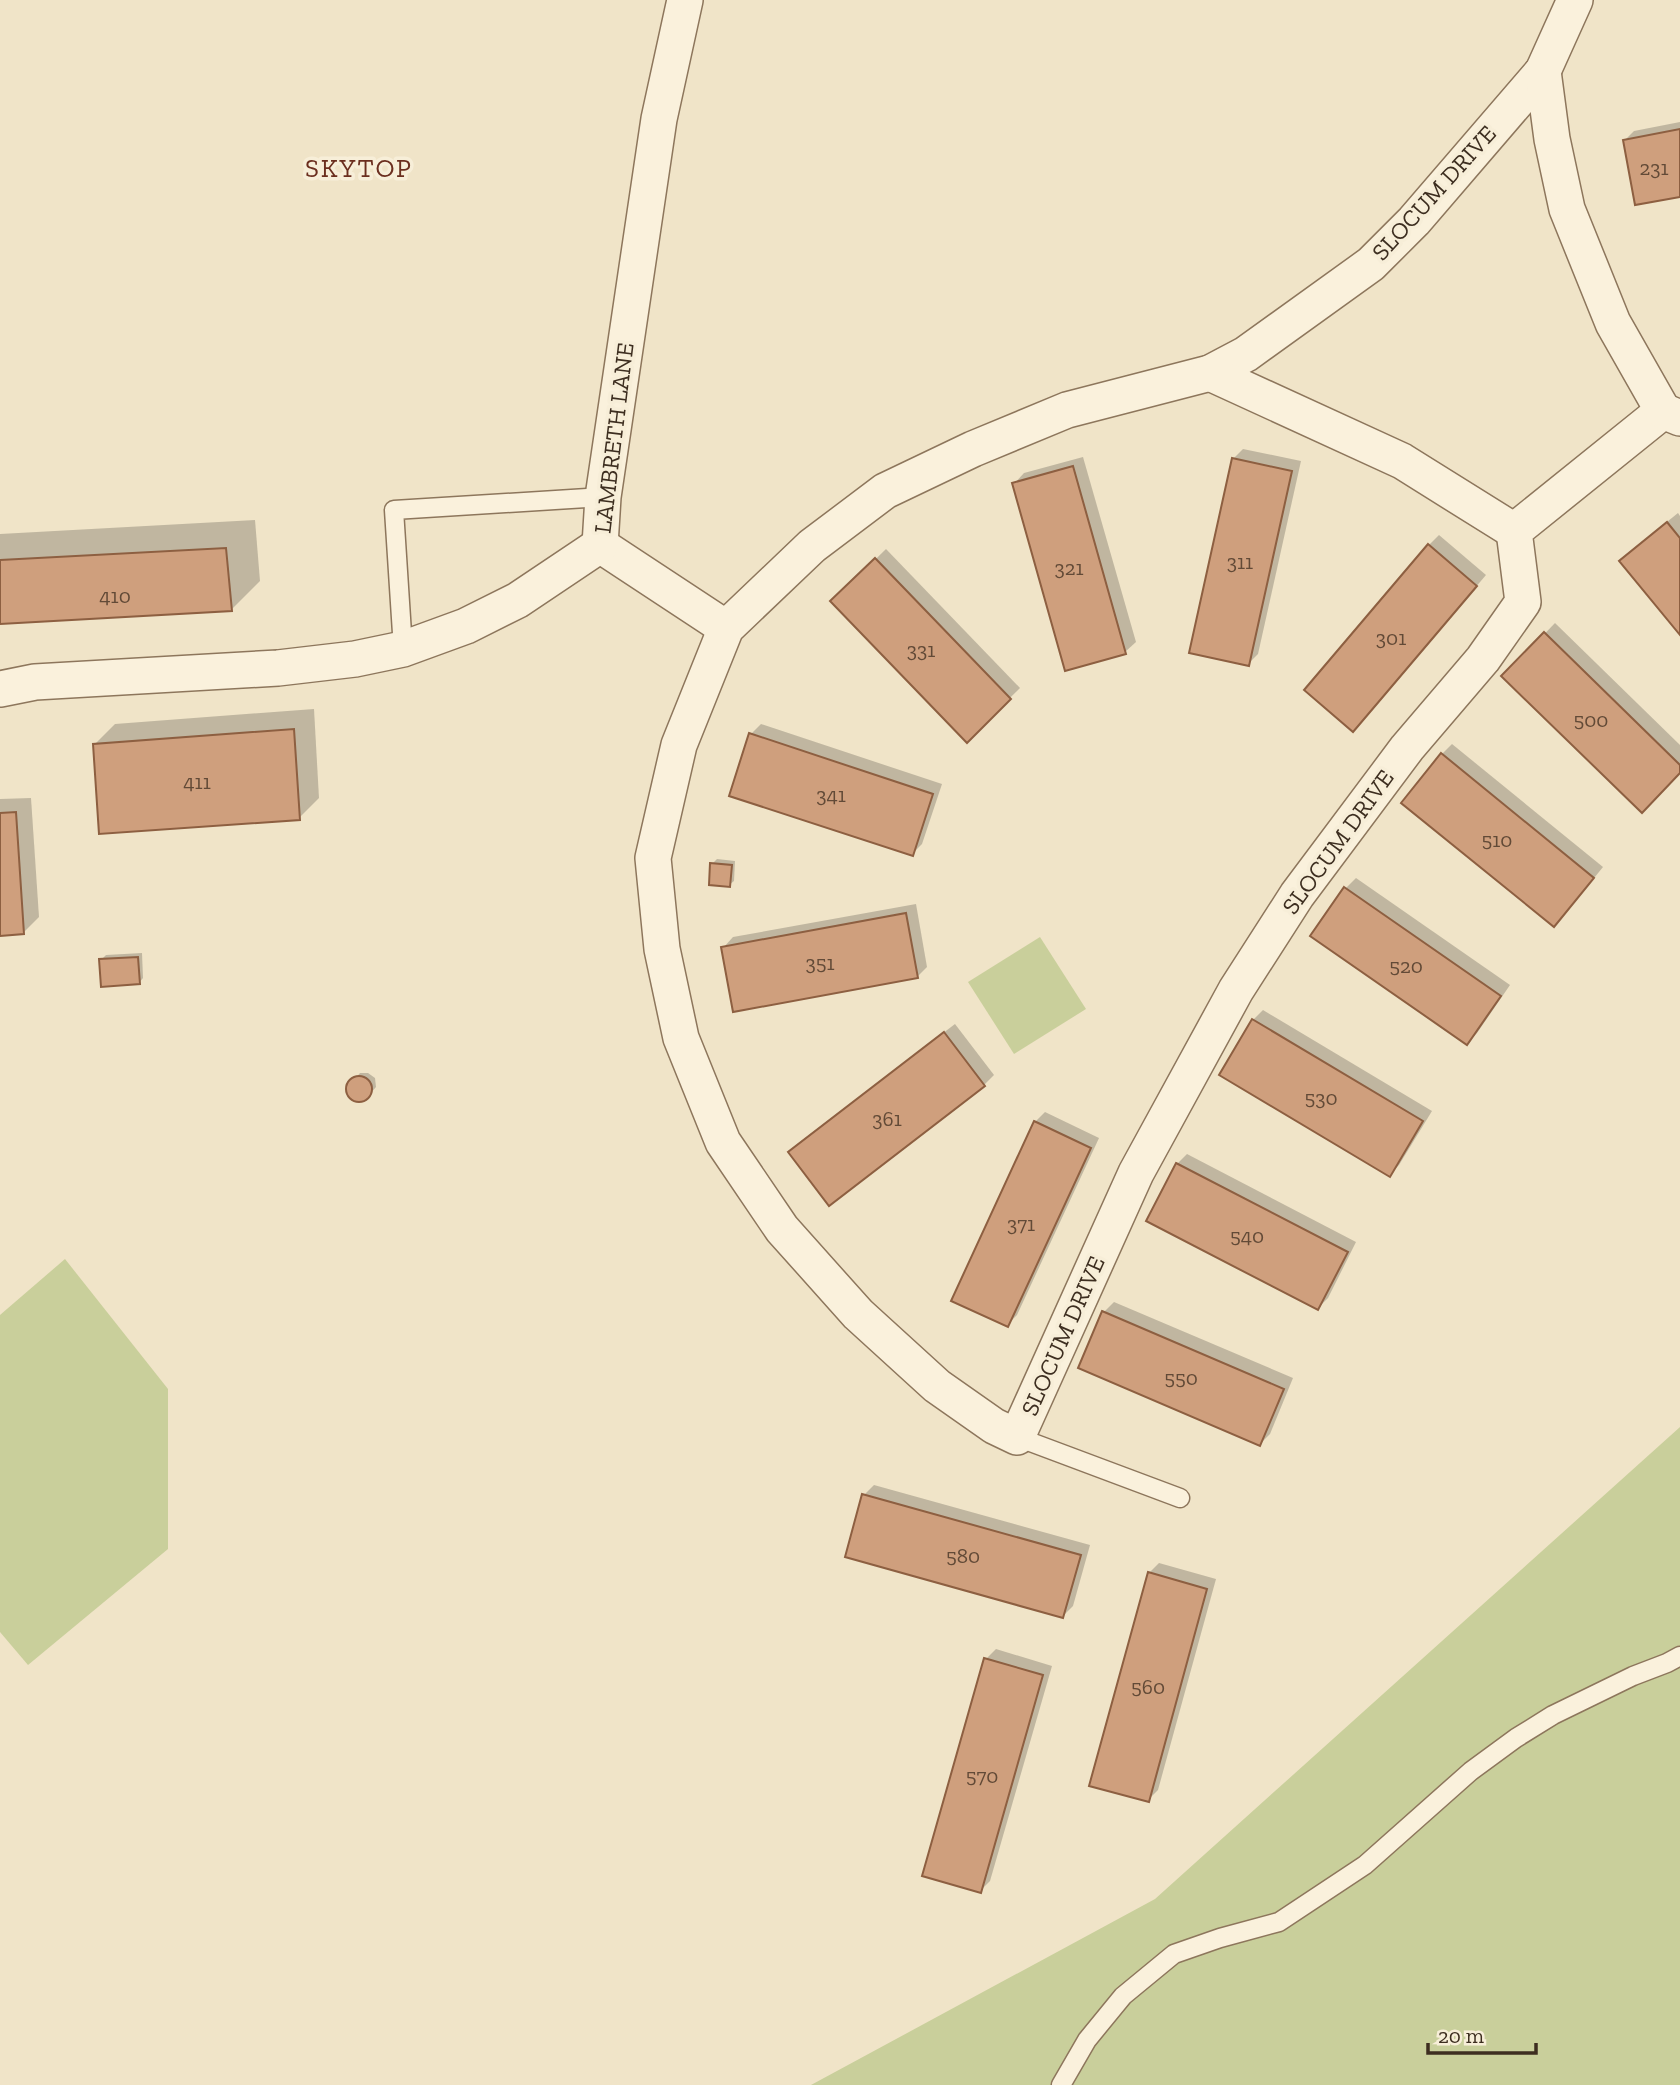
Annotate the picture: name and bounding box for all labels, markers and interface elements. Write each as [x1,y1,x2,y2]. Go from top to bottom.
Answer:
street label: SLOCUM DRIVE [1365,119,1502,266]
district label: SKYTOP [305,152,413,184]
house number: 231 [1639,155,1669,180]
street label: LAMBRETH LANE [587,341,640,535]
house number: 311 [1227,549,1253,574]
house number: 321 [1054,555,1084,580]
house number: 410 [99,583,131,608]
house number: 301 [1376,625,1406,650]
house number: 331 [907,637,935,662]
house number: 500 [1574,707,1608,732]
street label: SLOCUM DRIVE [1275,764,1400,920]
house number: 411 [183,769,211,794]
house number: 341 [816,782,846,807]
house number: 510 [1482,827,1512,852]
house number: 351 [805,950,835,975]
house number: 520 [1389,953,1423,978]
house number: 530 [1304,1085,1338,1110]
house number: 361 [872,1106,902,1131]
house number: 371 [1007,1211,1035,1236]
house number: 540 [1230,1223,1264,1248]
street label: SLOCUM DRIVE [1014,1252,1111,1420]
house number: 550 [1164,1365,1198,1390]
house number: 580 [946,1543,980,1568]
house number: 560 [1131,1674,1165,1699]
house number: 570 [966,1763,998,1788]
scale bar [1428,2011,1536,2056]
text: 20 m [1438,2023,1484,2048]

